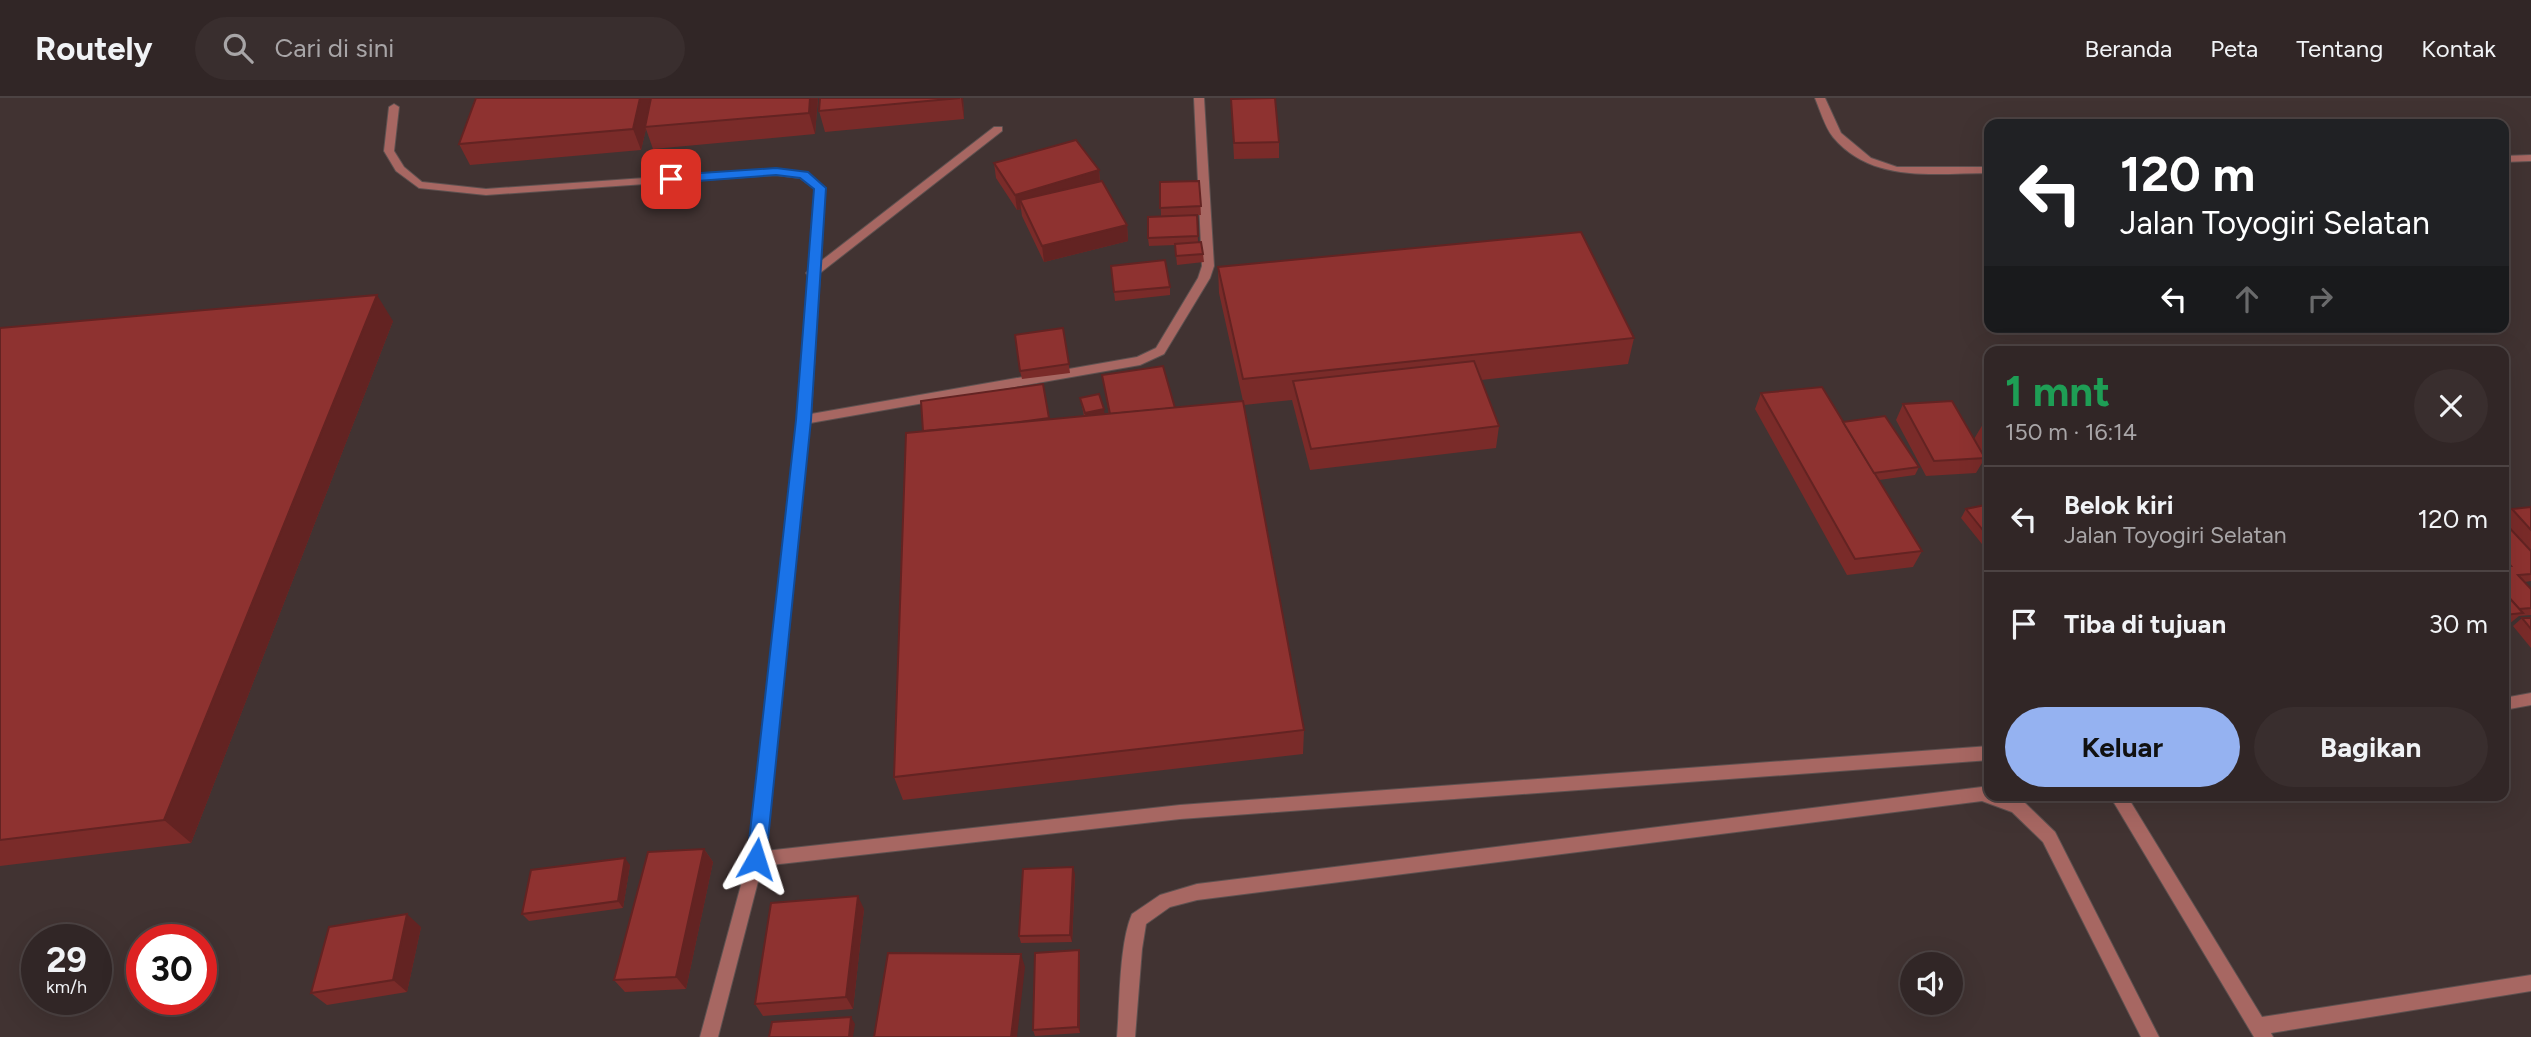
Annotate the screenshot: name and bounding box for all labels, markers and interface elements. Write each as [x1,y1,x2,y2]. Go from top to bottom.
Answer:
search box [195,17,685,80]
text: Routely [35,29,153,68]
icon: search [219,29,257,67]
text: Cari di sini [275,32,394,64]
text: Beranda [2085,34,2172,63]
text: Peta [2210,34,2258,63]
text: Tentang [2296,34,2383,63]
text: Kontak [2421,34,2496,63]
text: 120 m [2120,144,2255,203]
icon: left [2005,147,2096,238]
pin [641,149,701,209]
icon: arrive [652,160,690,198]
text: Jalan Toyogiri Selatan [2120,204,2430,242]
icon: left [2155,280,2193,318]
icon: ahead [2228,280,2266,318]
icon: right [2301,280,2339,318]
text: 1 mnt [2005,366,2110,417]
button: close [2414,369,2488,443]
text: 150 m · 16:14 [2005,418,2137,446]
text: Belok kiri [2064,489,2173,521]
icon: left [2005,500,2043,538]
text: 120 m [2418,503,2488,535]
text: Jalan Toyogiri Selatan [2064,521,2287,549]
icon: arrive [2005,605,2043,643]
text: Tiba di tujuan [2064,608,2226,640]
text: 30 m [2429,608,2488,640]
button: Keluar [2005,707,2240,787]
button: Bagikan [2254,707,2488,787]
position arrow [719,822,793,896]
speed limit sign: 30 [126,924,217,1015]
text: 29 [46,939,87,981]
map controls [1900,952,1963,1015]
button: sound [1900,952,1963,1015]
text: km/h [46,976,87,998]

